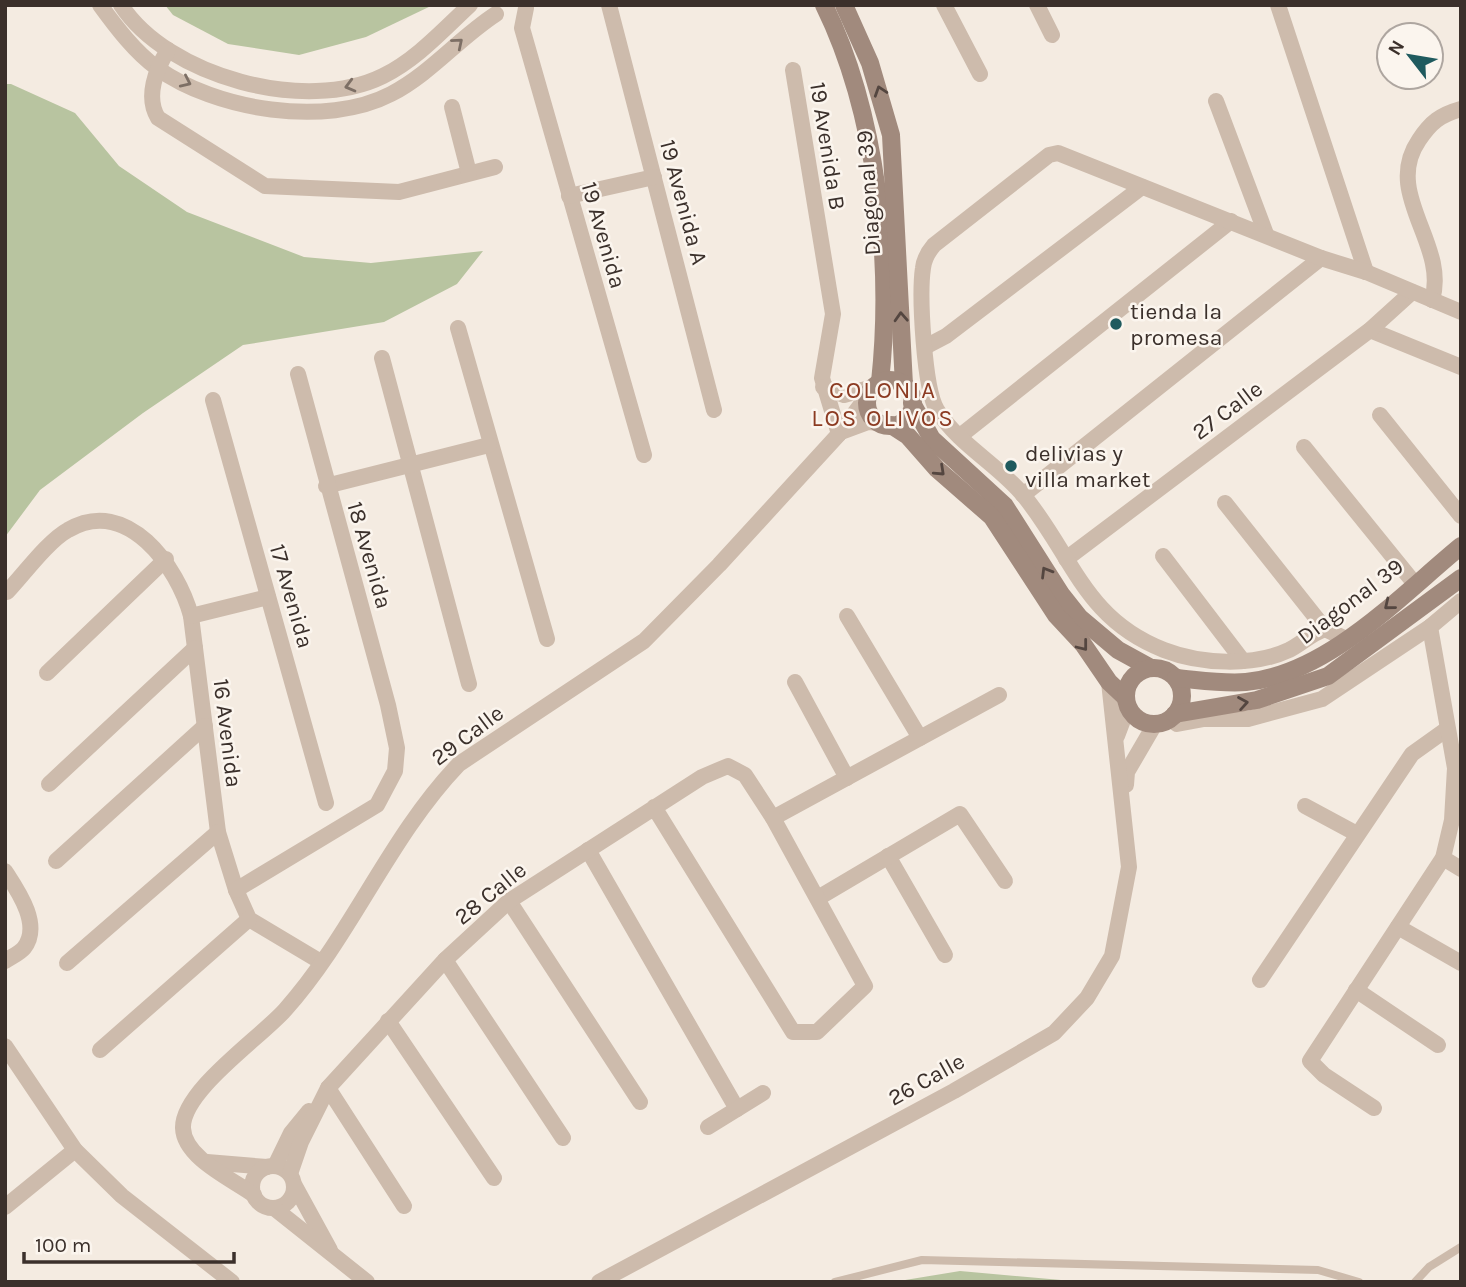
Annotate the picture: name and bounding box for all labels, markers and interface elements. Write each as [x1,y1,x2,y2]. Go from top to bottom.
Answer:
north arrow [1375,21,1445,91]
text: N [1383,36,1409,59]
one-way arrow [449,39,462,51]
one-way arrow [179,74,191,88]
one-way arrow [344,78,356,92]
street label: 19 Avenida B [804,80,851,212]
one-way arrow [874,85,888,97]
street label: Diagonal 39 [851,129,886,257]
street label: 19 Avenida A [654,137,713,268]
street label: 19 Avenida [575,179,632,291]
place label: tienda la promesa [1130,298,1222,351]
one-way arrow [893,311,908,322]
marker: tienda la promesa [1108,316,1124,332]
street label: 27 Calle [1187,375,1268,446]
district label: COLONIA LOS OLIVOS [811,376,955,432]
place label: delivias y villa market [1025,440,1151,493]
marker: delivias y villa market [1003,458,1019,474]
one-way arrow [932,463,945,475]
street label: 18 Avenida [341,498,398,612]
street label: 17 Avenida [264,541,319,651]
street label: Diagonal 39 [1292,553,1409,650]
one-way arrow [1042,567,1055,580]
one-way arrow [1384,596,1397,609]
one-way arrow [1075,638,1088,650]
street label: 16 Avenida [207,677,248,789]
one-way arrow [1237,696,1248,711]
street label: 29 Calle [426,699,509,771]
street label: 28 Calle [449,856,532,930]
street label: 26 Calle [883,1047,969,1111]
scale bar [24,1220,234,1264]
text: 100 m [35,1233,92,1257]

